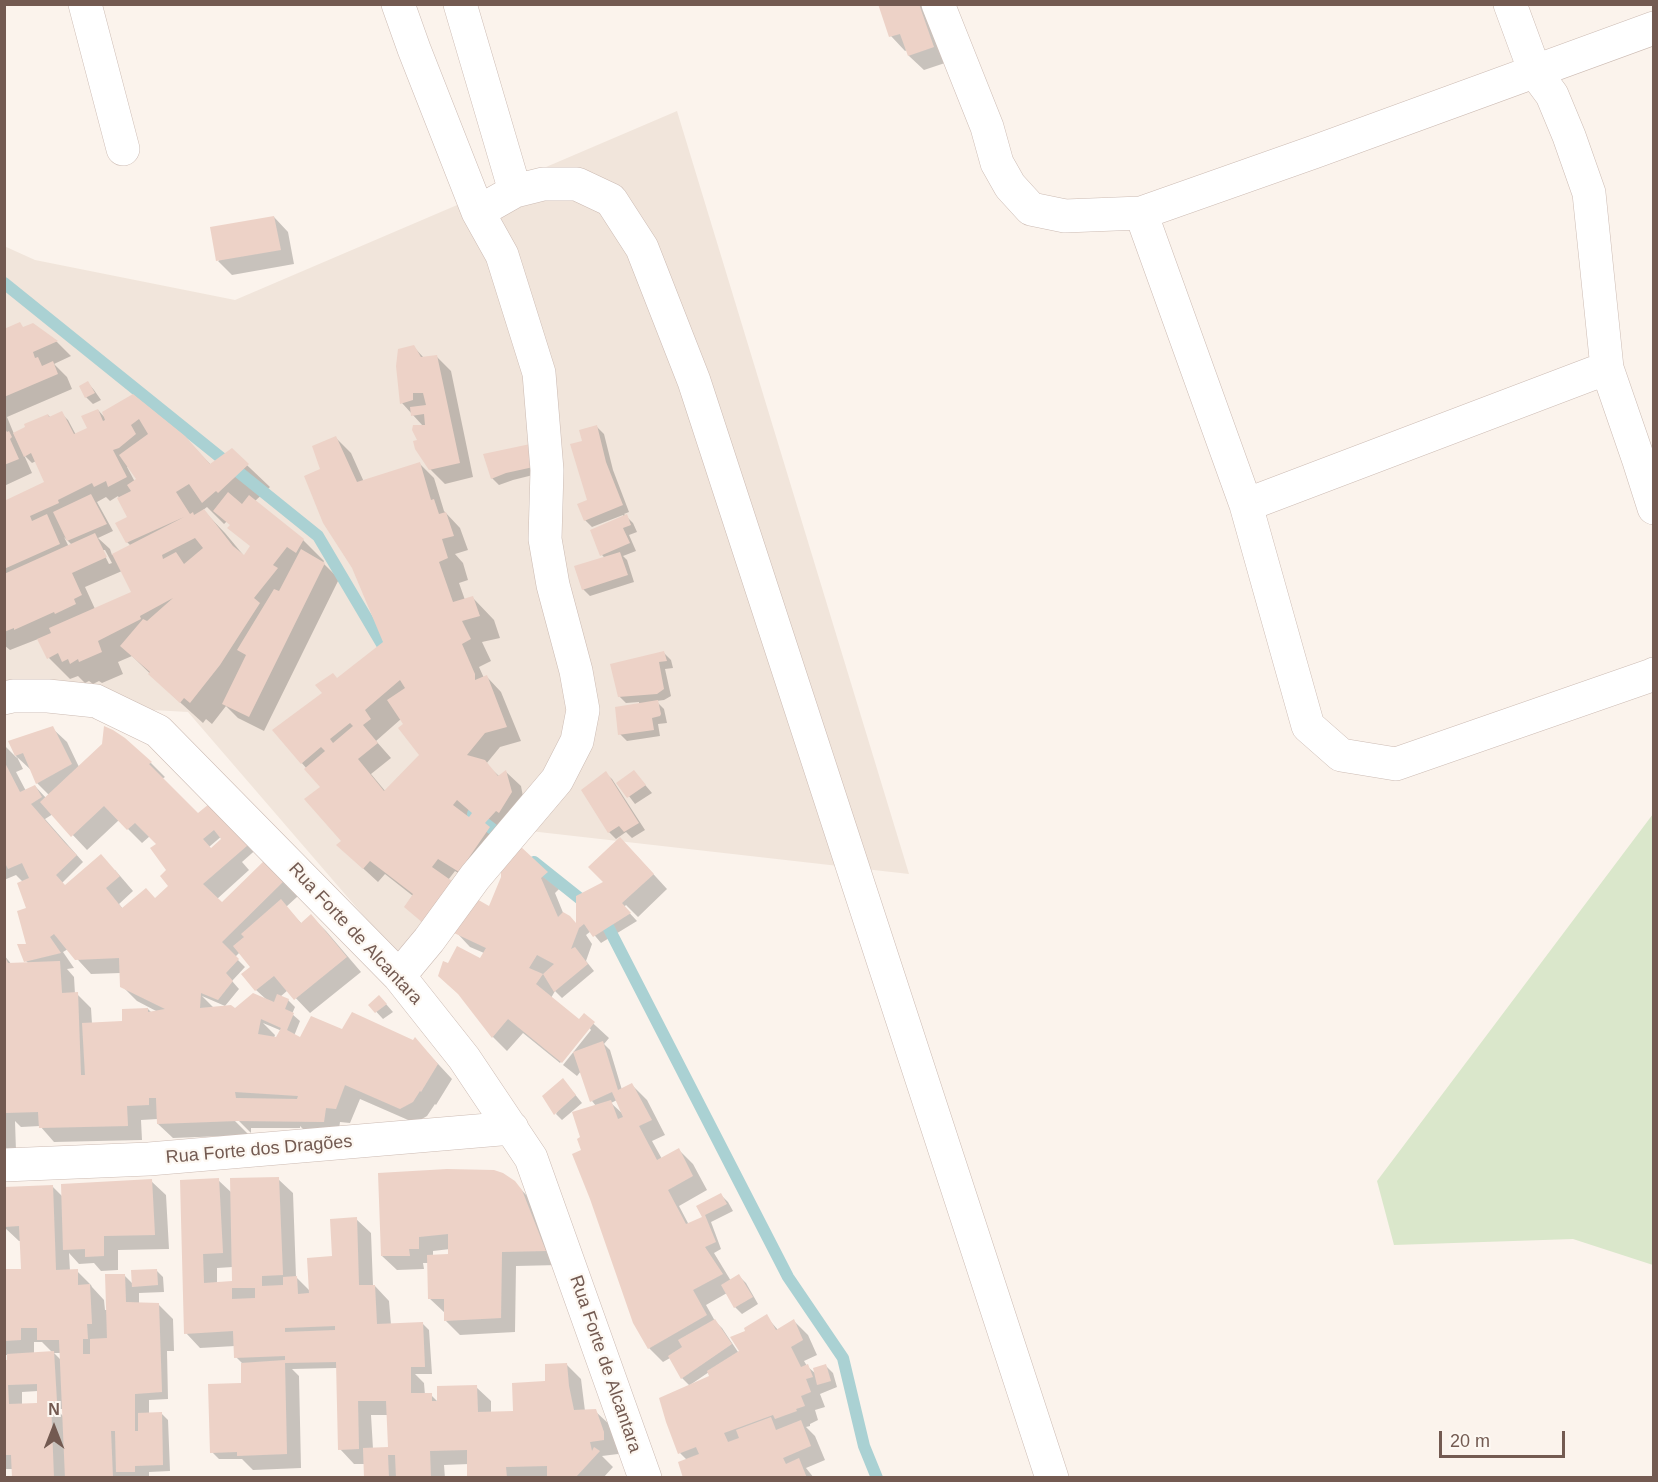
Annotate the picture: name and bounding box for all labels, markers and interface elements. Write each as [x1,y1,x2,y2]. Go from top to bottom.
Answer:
street label: Rua Forte de Alcantara [284,859,426,1009]
street label: Rua Forte dos Dragões [165,1131,353,1169]
street label: Rua Forte de Alcantara [564,1273,646,1455]
north arrow [24,1398,84,1458]
text: N [48,1401,60,1418]
scale bar [1442,1419,1568,1457]
text: 20 m [1450,1431,1490,1451]

